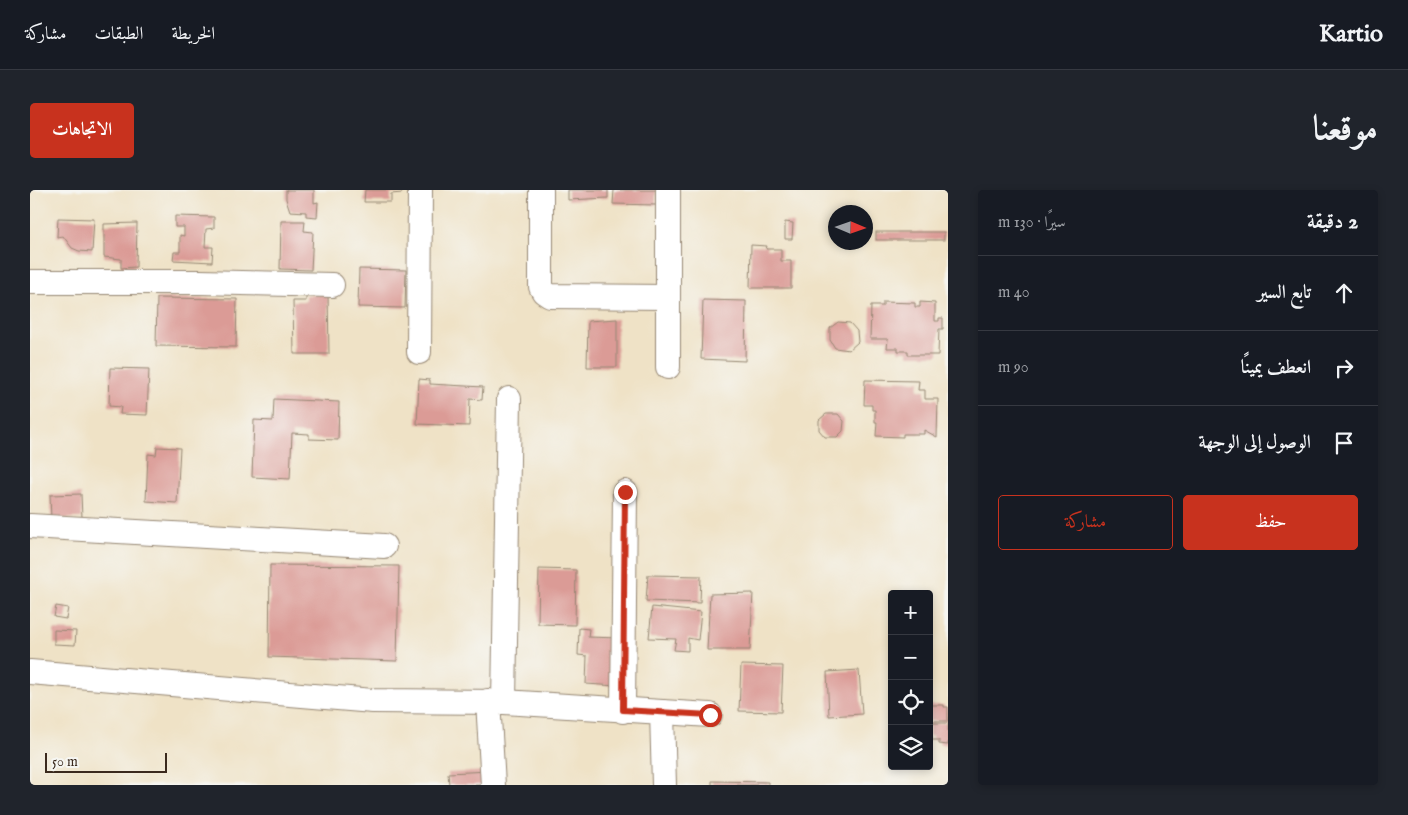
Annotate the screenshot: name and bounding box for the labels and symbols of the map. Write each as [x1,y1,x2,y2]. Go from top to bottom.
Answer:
north arrow [828,205,873,250]
route end [614,481,637,504]
route start [699,704,722,727]
scale bar [45,750,168,773]

